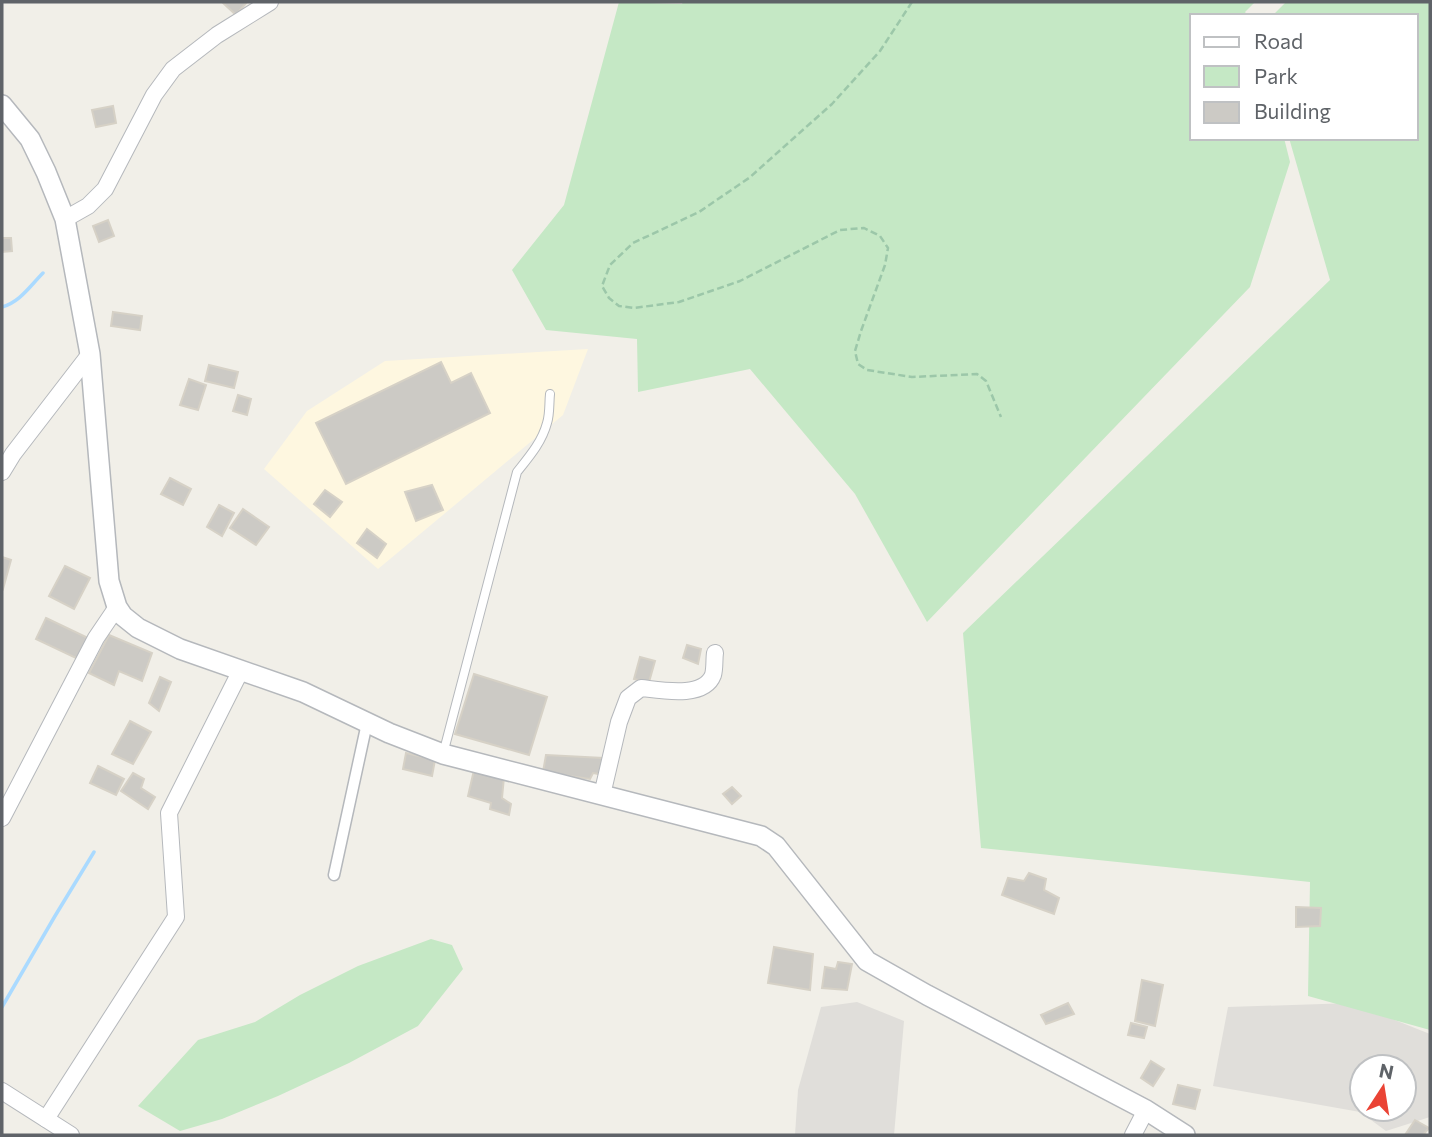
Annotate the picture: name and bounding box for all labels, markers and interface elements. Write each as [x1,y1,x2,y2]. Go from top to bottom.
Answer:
legend [1190,14,1418,140]
text: Road [1254,28,1303,53]
text: Park [1254,63,1298,88]
text: Building [1254,98,1331,123]
north arrow [1348,1053,1418,1123]
text: N [1377,1058,1396,1084]

